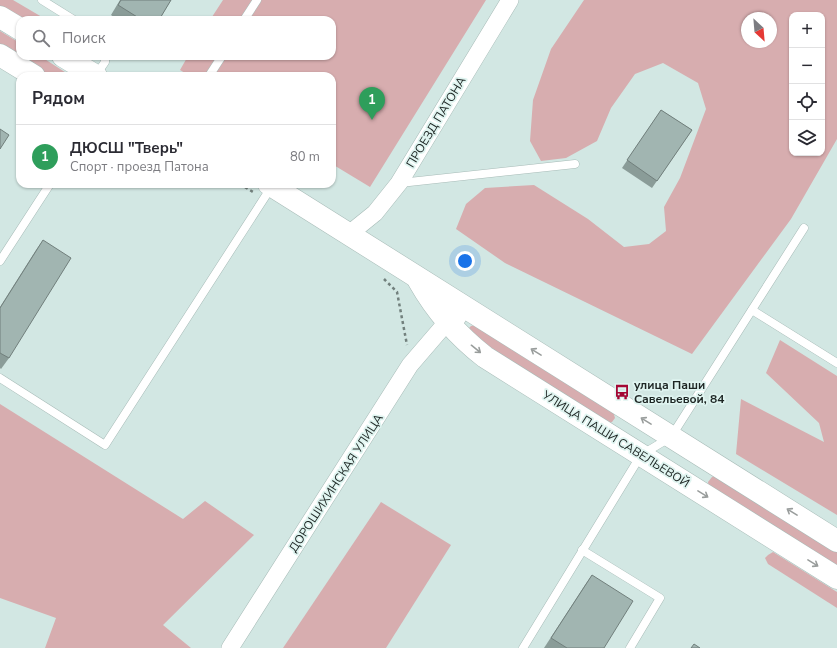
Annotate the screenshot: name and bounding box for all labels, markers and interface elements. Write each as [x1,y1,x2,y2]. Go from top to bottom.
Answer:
north arrow [741,12,777,48]
map controls [789,12,825,156]
button: + [789,12,825,48]
search box [16,16,336,60]
icon: search [30,27,52,49]
text: Поиск [62,28,106,48]
button: − [789,48,825,84]
street label: ПРОЕЗД ПАТОНА [402,73,470,170]
button: locate [789,84,825,120]
text: Рядом [32,87,85,110]
pin: 1 [359,87,385,120]
button: layers [789,120,825,156]
text: ДЮСШ "Тверь" [70,138,183,158]
text: 1 [41,148,49,166]
text: 80 m [290,148,320,166]
text: Спорт · проезд Патона [70,158,209,176]
your location [455,251,475,271]
one-way arrow [470,344,481,353]
one-way arrow [530,347,542,355]
place label: улица Паши Савельевой, 84 [634,377,724,407]
bus stop icon: улица Паши Савельевой, 84 [613,383,631,401]
street label: УЛИЦА ПАШИ САВЕЛЬЕВОЙ [538,386,693,491]
street label: ДОРОШИХИНСКАЯ УЛИЦА [285,411,387,555]
one-way arrow [641,417,652,425]
one-way arrow [697,490,709,498]
one-way arrow [786,508,798,516]
one-way arrow [807,559,818,567]

